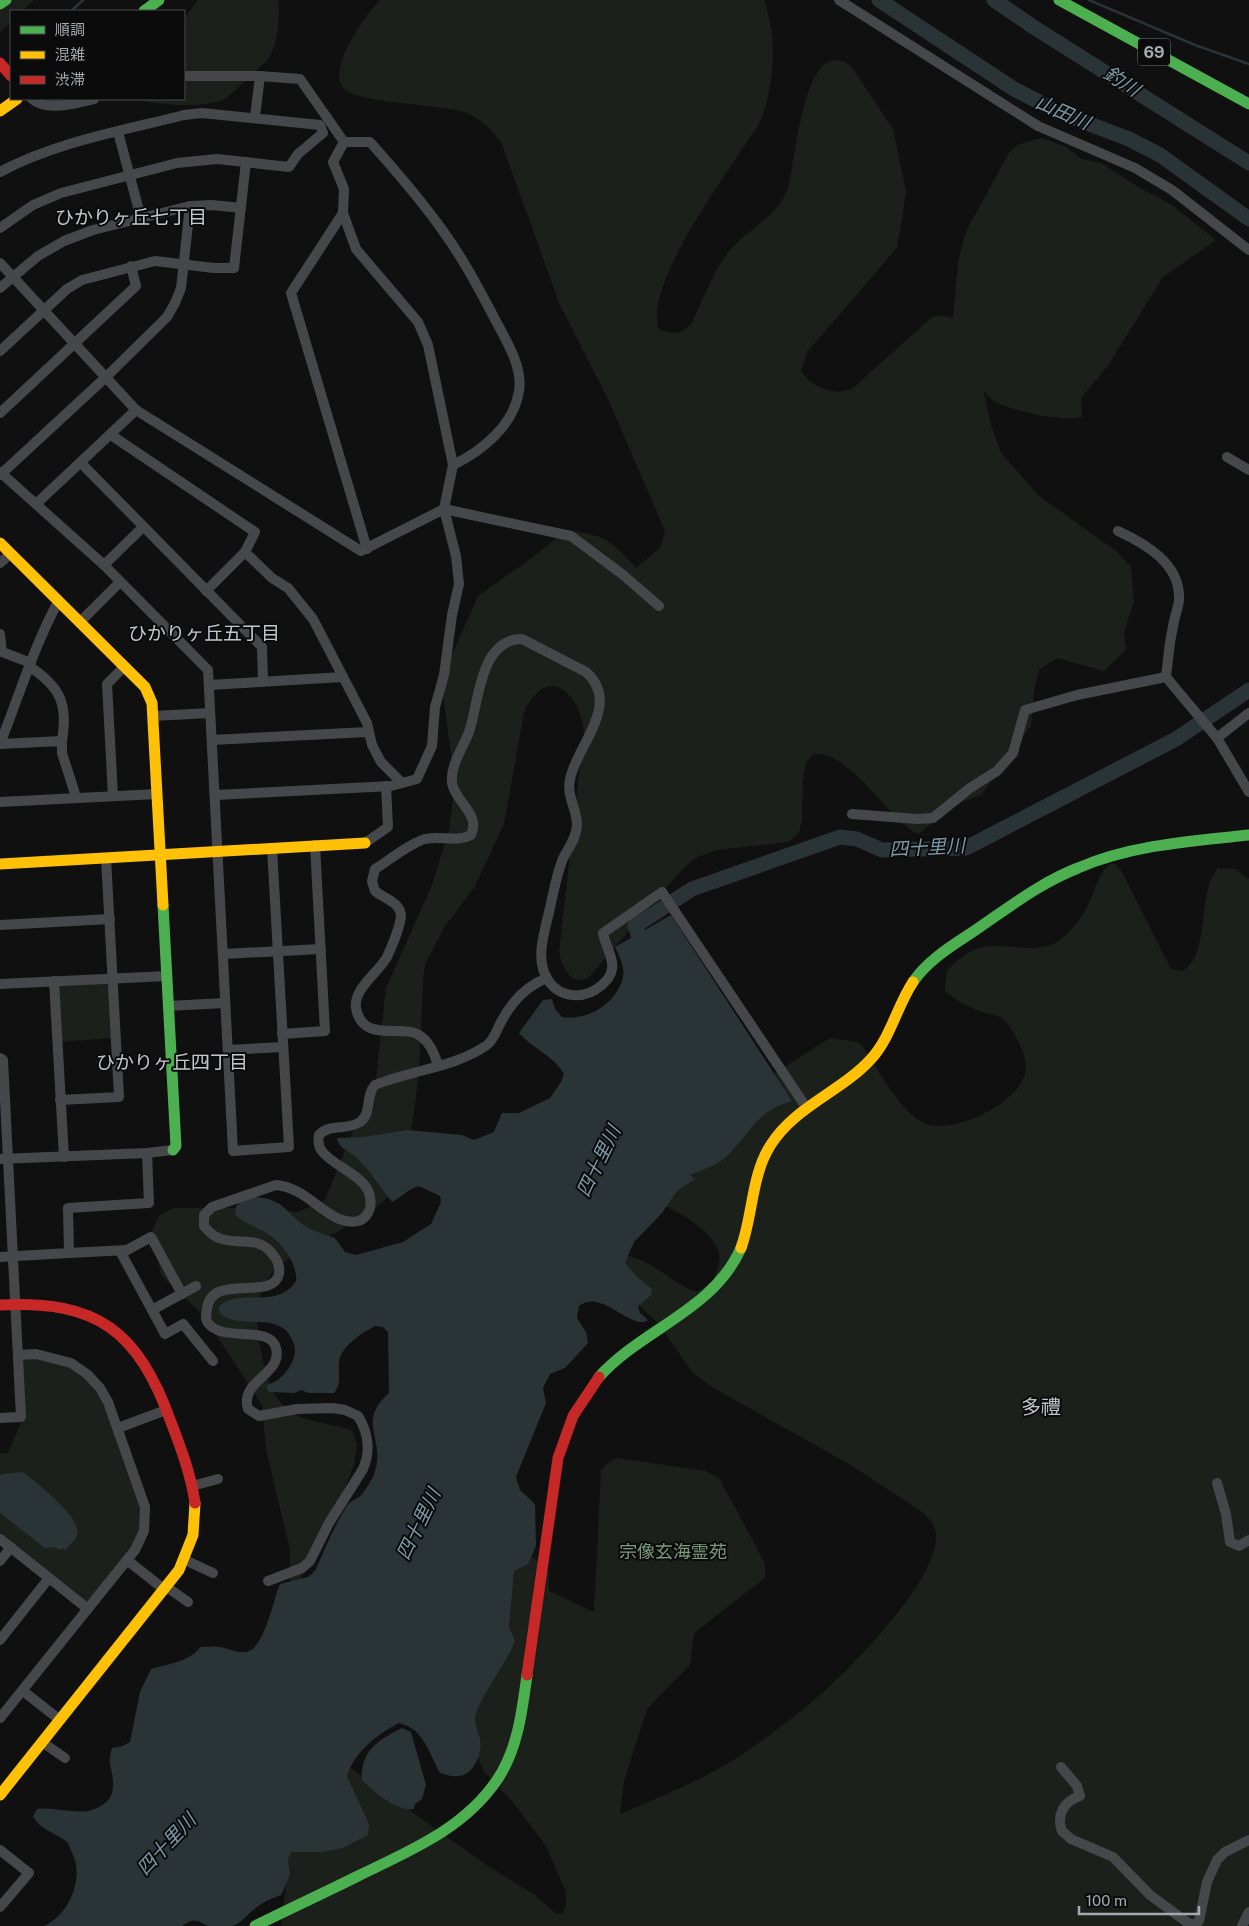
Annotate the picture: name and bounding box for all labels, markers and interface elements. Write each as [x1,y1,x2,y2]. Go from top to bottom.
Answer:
legend [10,10,185,100]
text: 順調 [55,21,85,38]
road number: 69 [1138,38,1170,66]
text: 混雑 [55,46,85,63]
water label: 釣川 [1100,61,1146,102]
text: 渋滞 [55,71,85,88]
water label: 山田川 [1032,90,1095,134]
district label: ひかりヶ丘七丁目 [55,206,207,228]
district label: ひかりヶ丘五丁目 [128,622,280,644]
water label: 四十里川 [888,834,968,860]
district label: ひかりヶ丘四丁目 [96,1051,248,1073]
water label: 四十里川 [571,1120,625,1200]
district label: 多禮 [1021,1395,1061,1419]
water label: 四十里川 [391,1483,445,1563]
park label: 宗像玄海霊苑 [619,1541,727,1562]
water label: 四十里川 [132,1807,201,1879]
scale bar [1079,1884,1199,1916]
text: 100 m [1086,1892,1127,1909]

